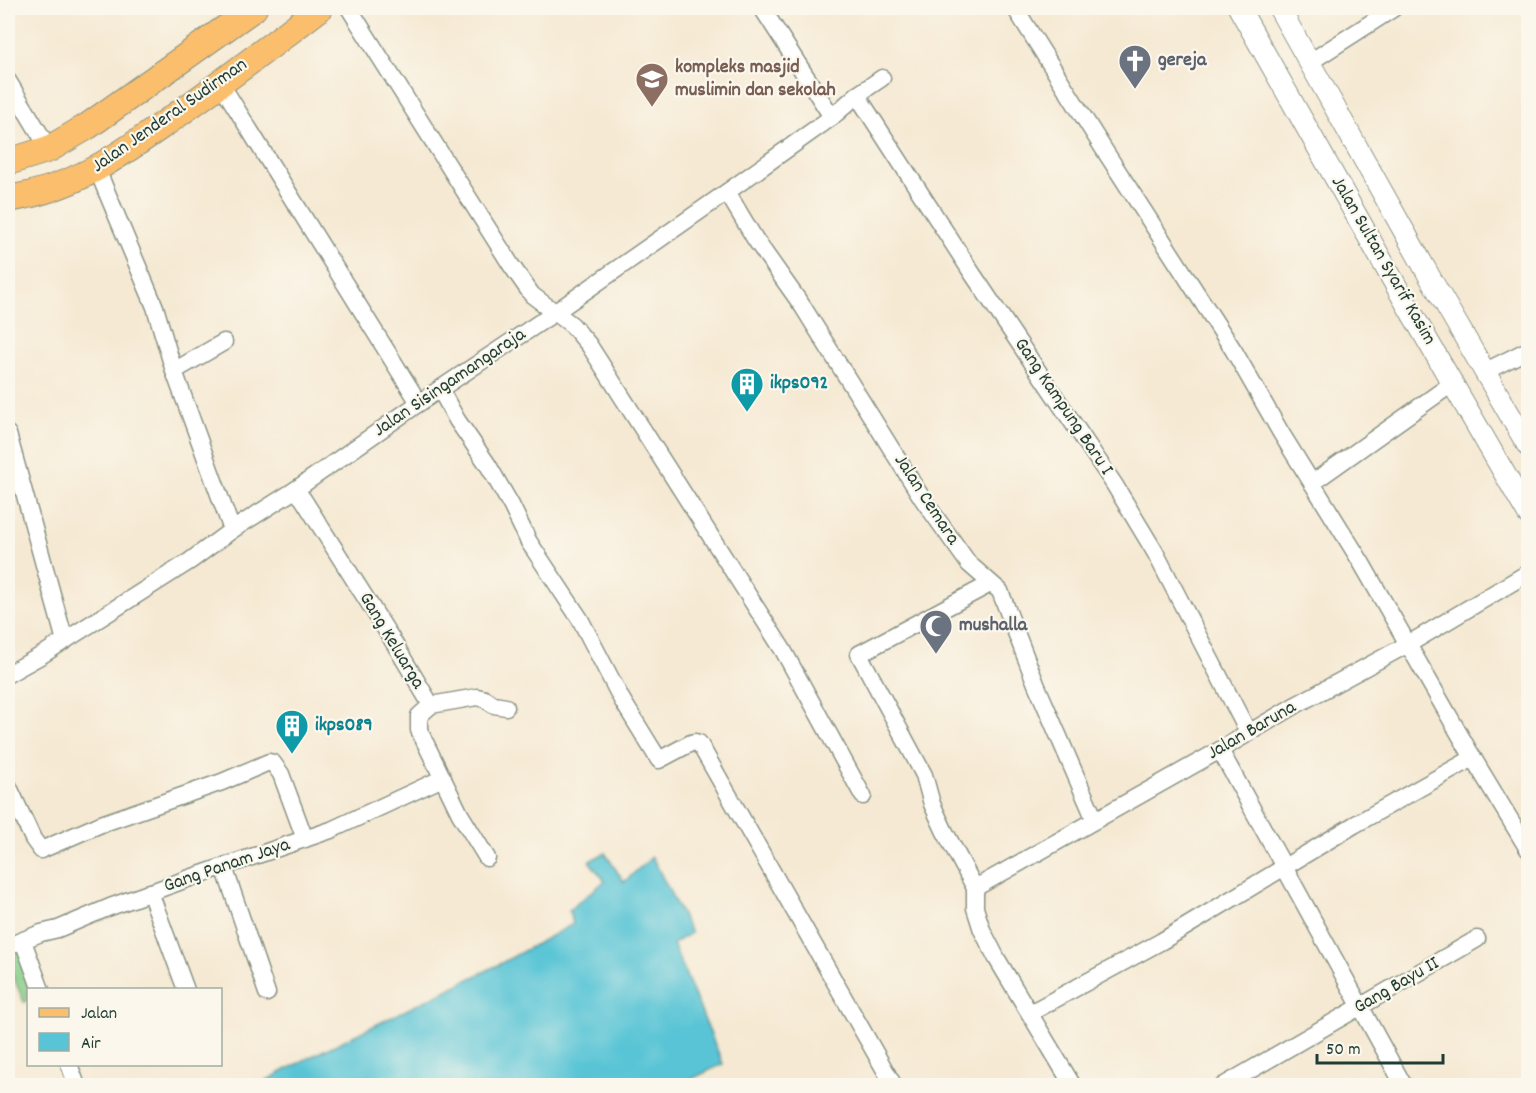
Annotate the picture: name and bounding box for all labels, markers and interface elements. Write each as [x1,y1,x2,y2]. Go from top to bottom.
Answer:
church icon: gereja [1117,43,1153,90]
place label: gereja [1158,47,1207,75]
street label: Jalan Jenderal Sudirman [86,52,254,180]
place label: kompleks masjid muslimin dan sekolah [675,54,836,105]
school or university icon: kompleks masjid muslimin dan sekolah [634,61,670,108]
street label: Jalan Sultan Syarif Kasim [1323,171,1443,351]
street label: Jalan Sisingamangaraja [368,321,532,445]
street label: Gang Kampung Baru I [1007,333,1119,481]
building icon: ikps092 [729,366,765,413]
place label: ikps092 [770,370,828,398]
street label: Jalan Cemara [886,449,966,551]
street label: Gang Keluarga [351,587,431,695]
mosque icon: mushalla [918,608,954,655]
place label: mushalla [959,612,1028,640]
street label: Jalan Baruna [1203,694,1302,768]
building icon: ikps089 [274,708,310,755]
place label: ikps089 [315,712,373,740]
street label: Gang Panam Jaya [160,831,294,901]
street label: Gang Bayu II [1349,950,1445,1022]
legend [27,988,222,1066]
text: Jalan [81,1002,117,1027]
scale bar [1317,1027,1443,1065]
text: Air [81,1032,101,1057]
text: 50 m [1326,1038,1361,1063]

